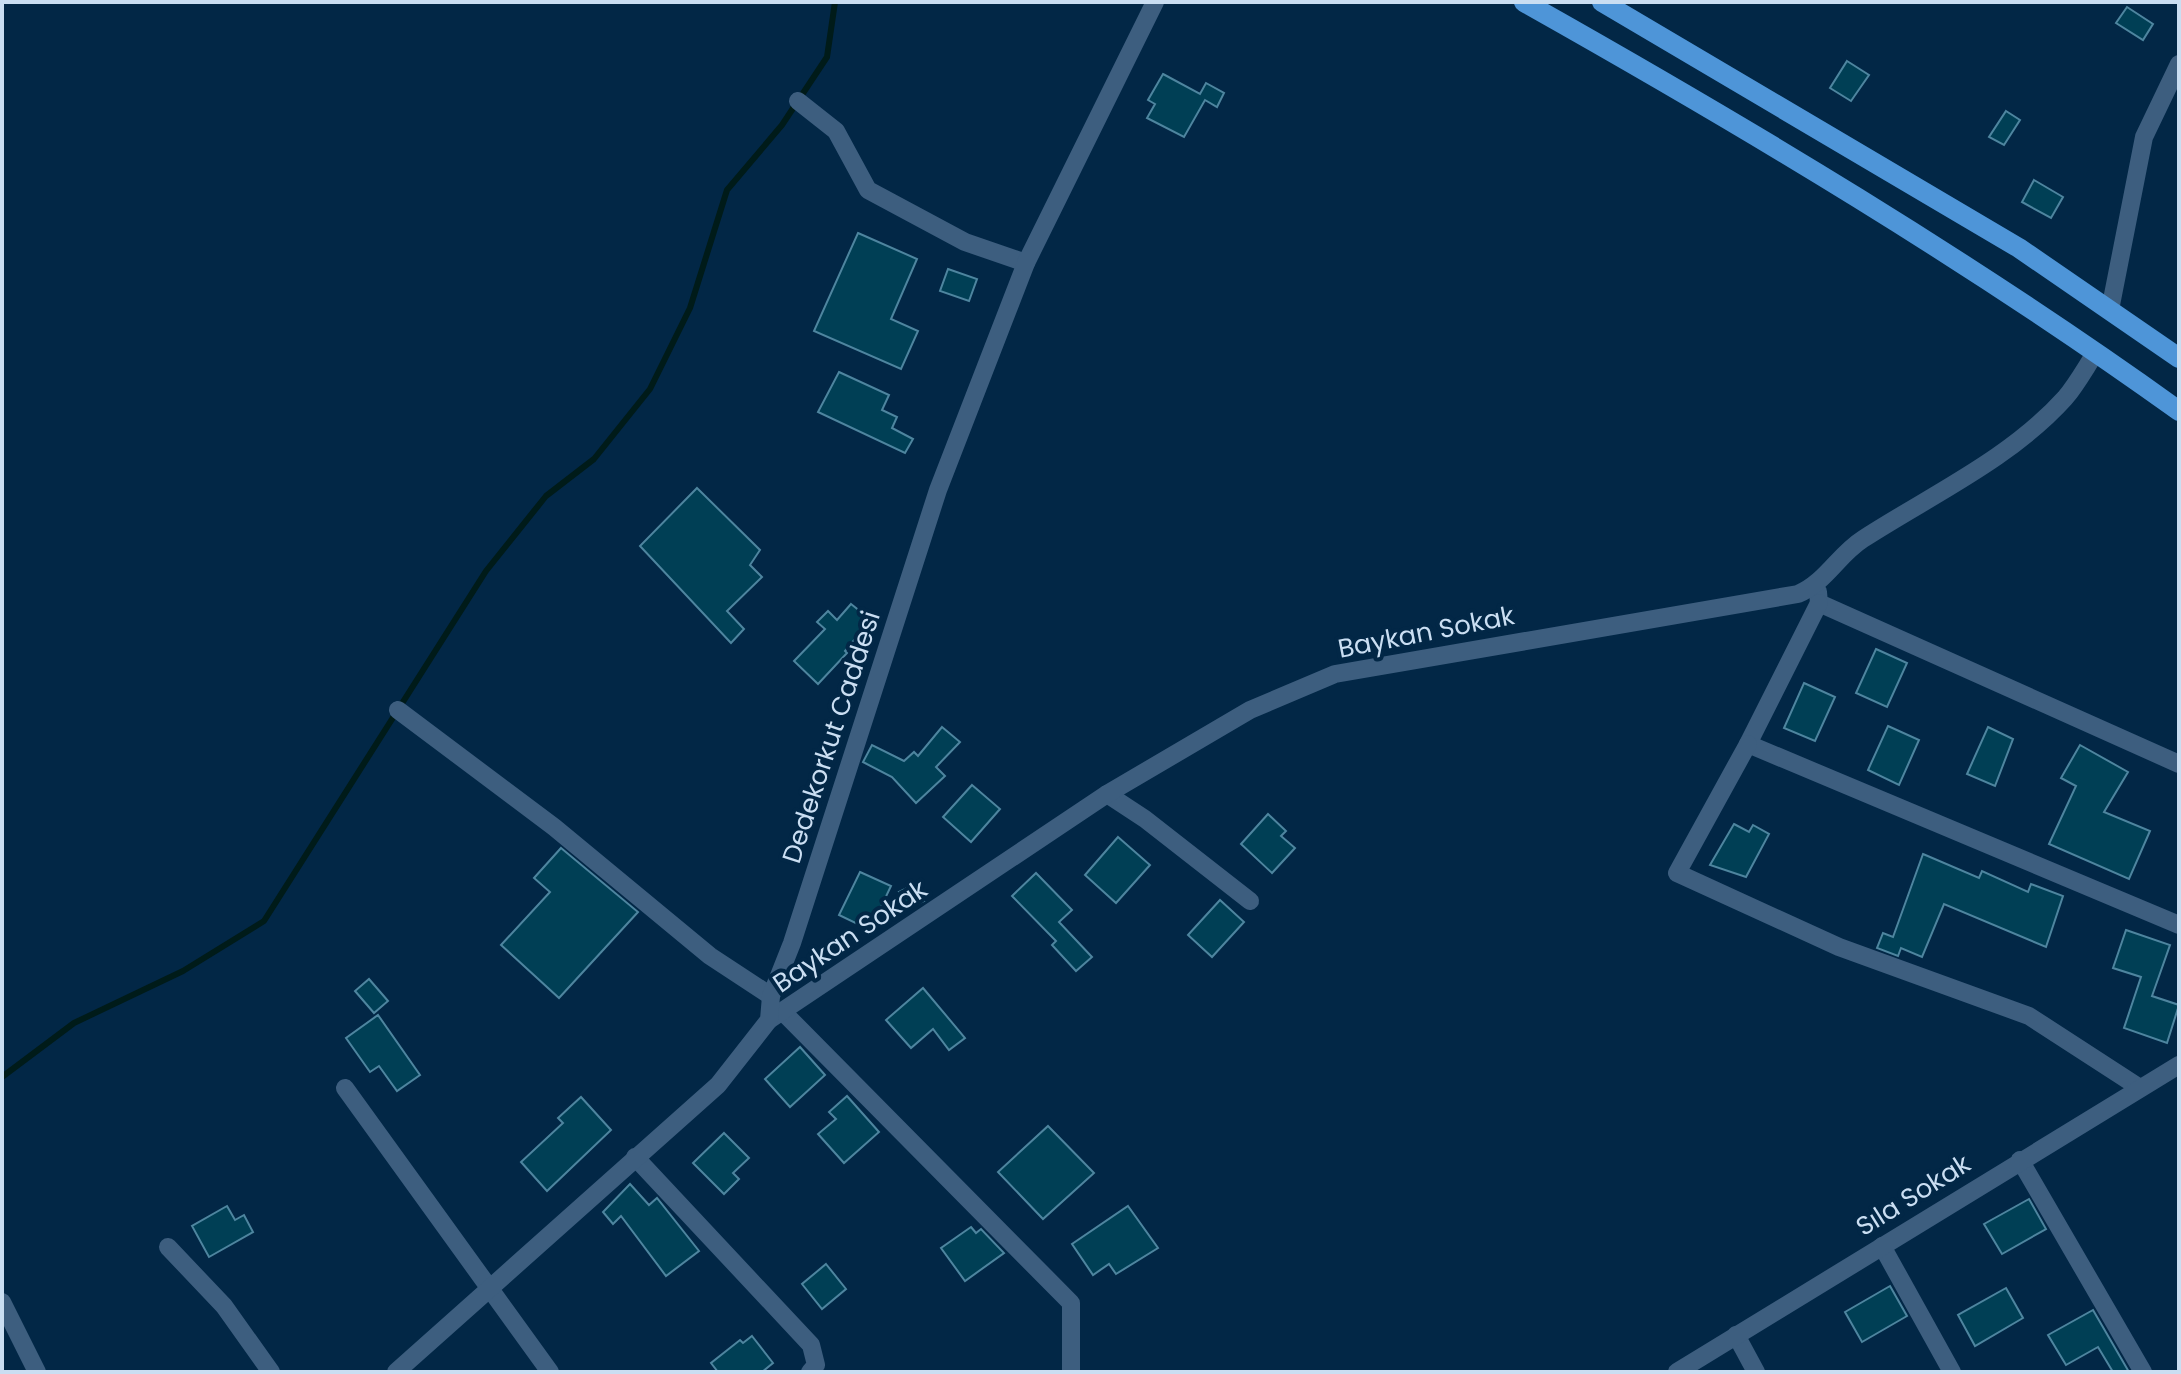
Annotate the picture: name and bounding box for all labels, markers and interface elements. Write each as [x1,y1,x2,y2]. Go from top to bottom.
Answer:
street label: Baykan Sokak [1335,597,1518,667]
street label: Dedekorkut Caddesi [773,606,889,868]
street label: Baykan Sokak [766,871,935,1001]
street label: Sıla Sokak [1849,1145,1978,1244]

